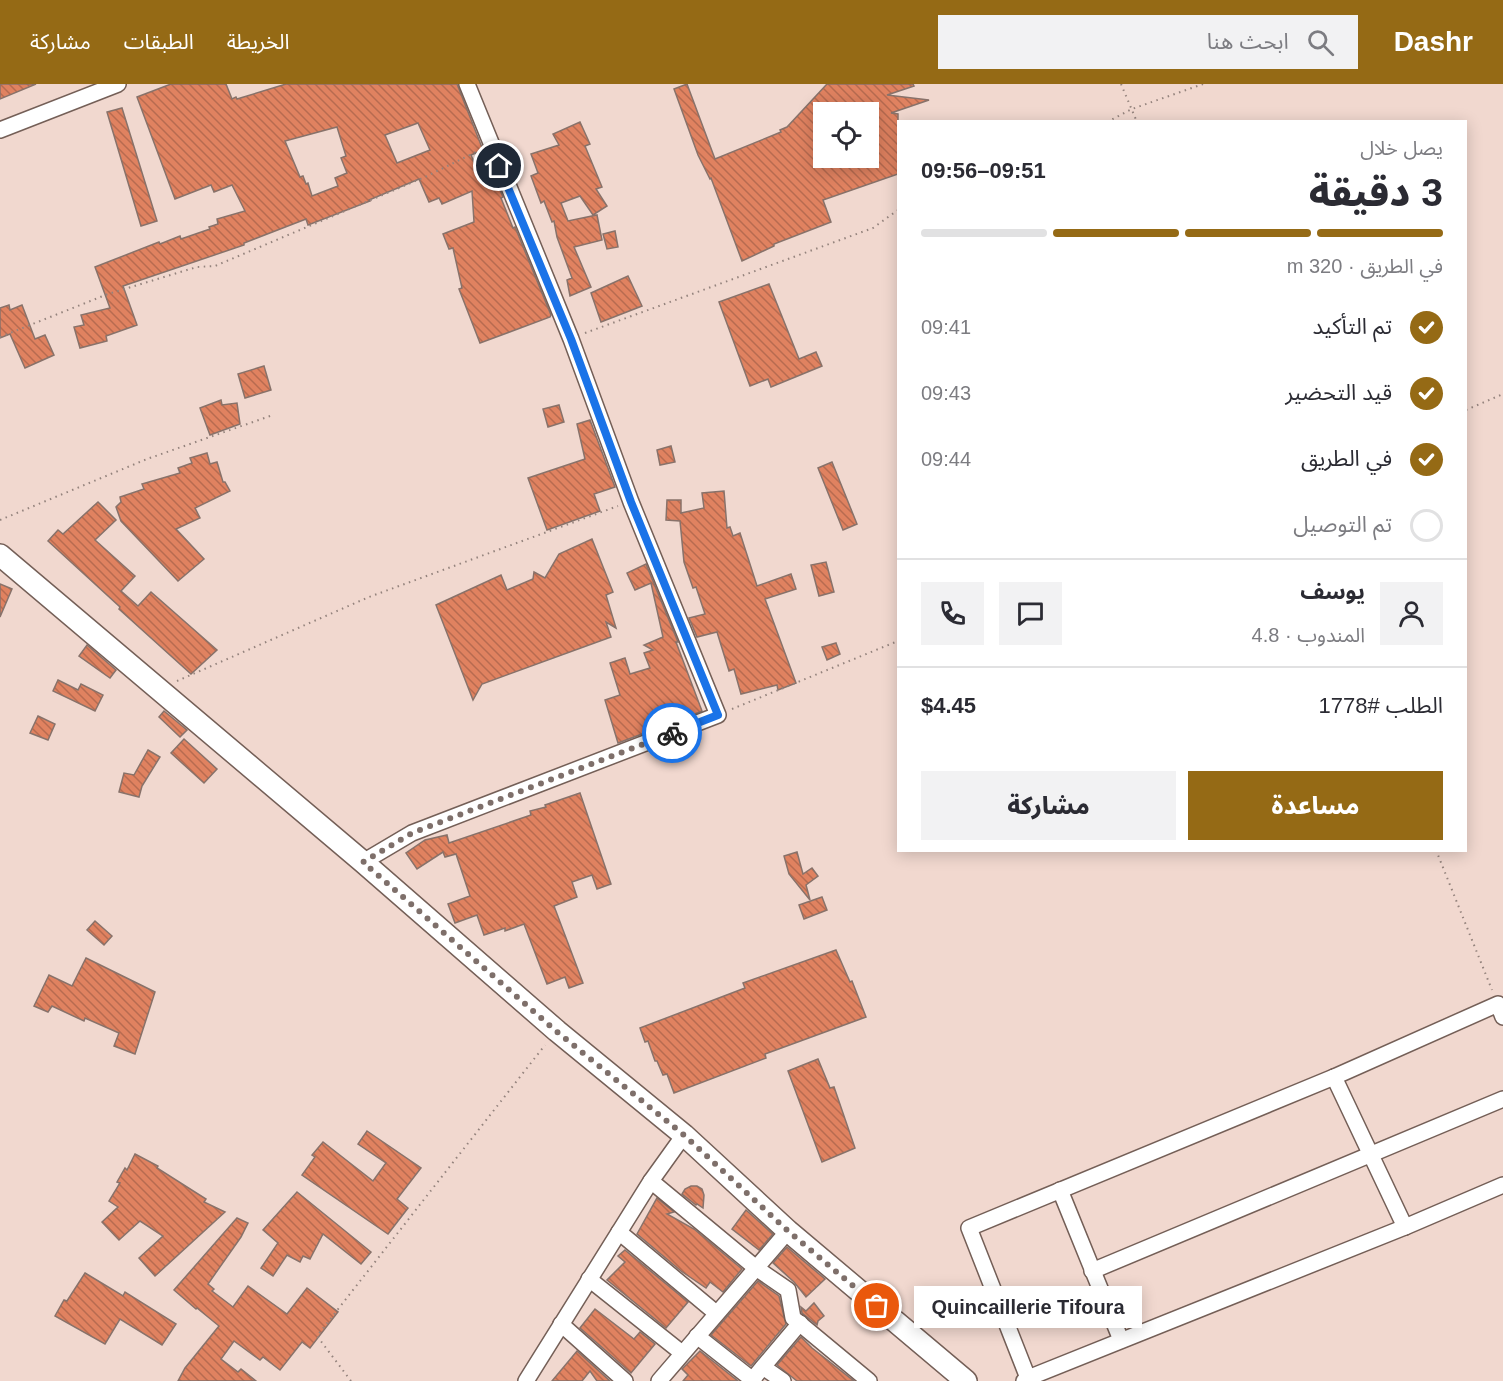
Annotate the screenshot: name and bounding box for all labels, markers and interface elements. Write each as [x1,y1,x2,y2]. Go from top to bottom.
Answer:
search box [938,15,1358,69]
icon: search [1304,26,1337,59]
text: Dashr [1394,26,1473,57]
text: ابحث هنا [1207,29,1289,54]
text: مشاركة [30,30,91,53]
text: الطبقات [124,30,194,53]
text: الخريطة [227,30,290,53]
map controls [813,102,879,168]
button: locate [813,102,879,168]
text: يصل خلال [1360,137,1443,159]
pin [473,140,524,191]
icon: home [482,149,515,182]
text: 09:51–09:56 [921,158,1046,183]
text: 3 دقيقة [1309,171,1443,214]
text: في الطريق · 320 m [1287,255,1443,277]
icon: check [1410,311,1443,344]
text: تم التأكيد [1312,314,1392,339]
text: 09:41 [921,316,971,338]
icon: check [1410,377,1443,410]
text: قيد التحضير [1285,380,1392,405]
text: 09:43 [921,382,971,404]
icon: check [1410,443,1443,476]
text: في الطريق [1301,446,1392,471]
text: 09:44 [921,448,971,470]
text: تم التوصيل [1293,512,1392,537]
text: يوسف [1300,579,1365,604]
button: phone [921,582,984,645]
button: chat [999,582,1062,645]
button: person [1380,582,1443,645]
text: المندوب · 4.8 [1252,624,1365,646]
text: $4.45 [921,693,976,718]
text: الطلب #1778 [1318,693,1443,718]
courier [642,703,702,763]
icon: bike [656,717,689,750]
button: مشاركة [921,771,1176,840]
button: مساعدة [1188,771,1443,840]
pin [851,1280,902,1331]
callout: Quincaillerie Tifoura [913,1285,1141,1327]
icon: bag [860,1289,893,1322]
text: Quincaillerie Tifoura [931,1296,1125,1318]

